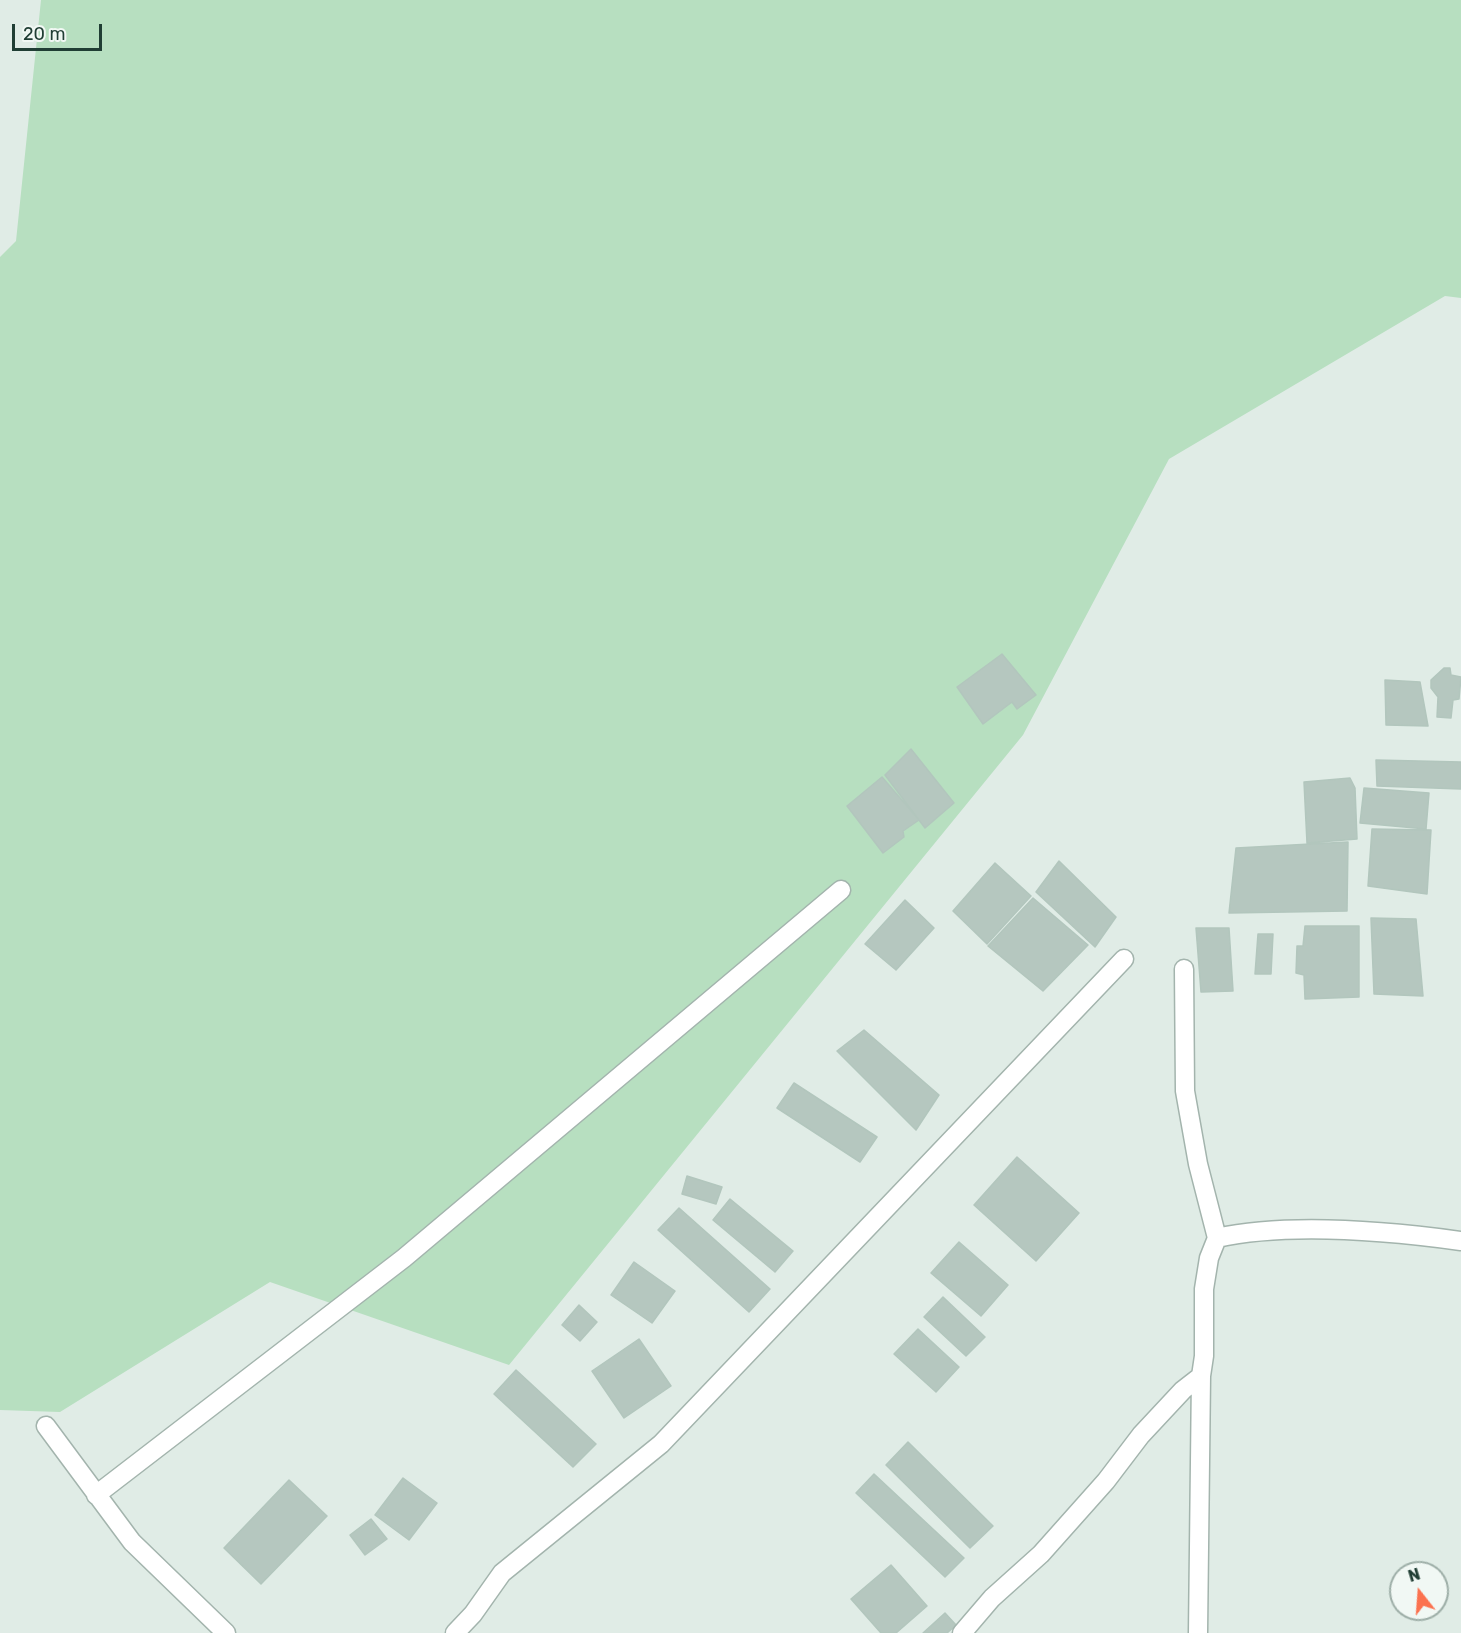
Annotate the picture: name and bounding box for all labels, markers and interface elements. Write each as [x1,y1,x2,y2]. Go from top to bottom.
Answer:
scale bar [15,12,105,50]
text: 20 m [23,23,65,45]
north arrow [1389,1561,1449,1621]
text: N [1406,1564,1422,1586]

